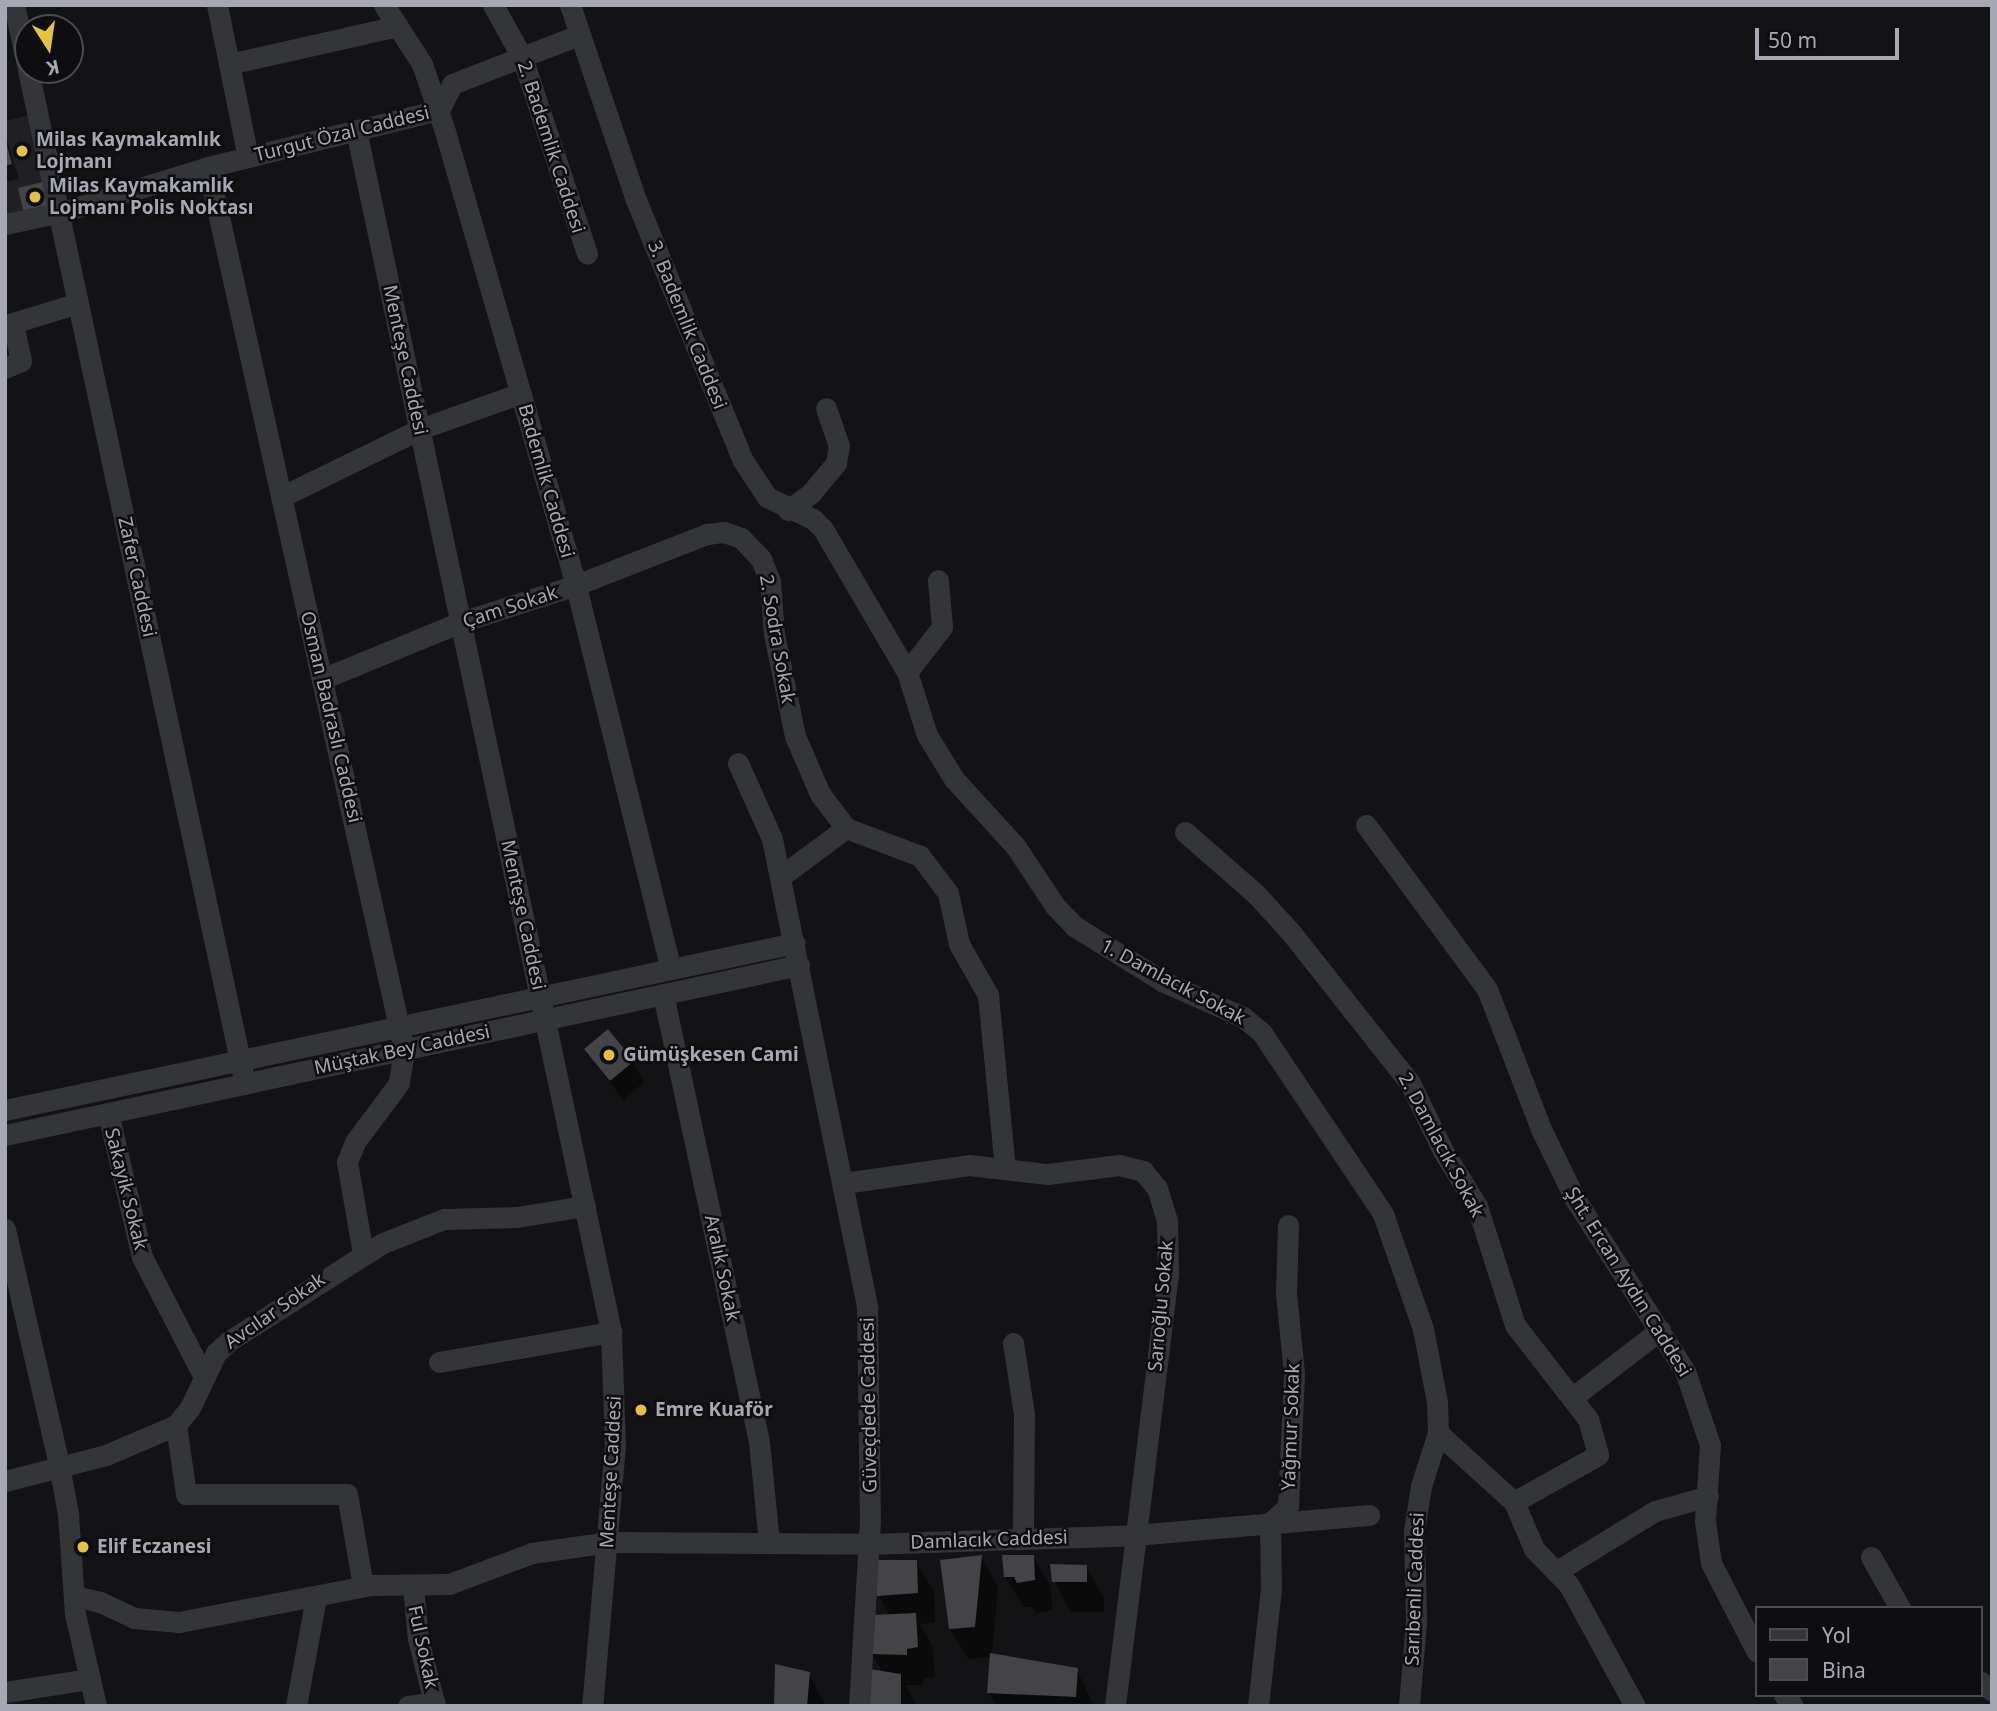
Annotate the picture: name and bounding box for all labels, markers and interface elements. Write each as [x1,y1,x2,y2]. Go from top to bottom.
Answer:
north arrow [14,14,84,84]
scale bar [1759,14,1902,58]
text: 50 m [1768,26,1817,54]
text: K [44,54,62,82]
street label: 2. Bademlik Caddesi [512,58,590,236]
street label: Turgut Özal Caddesi [252,101,432,167]
place label: Milas Kaymakamlık Lojmanı [36,129,221,173]
marker: Milas Kaymakamlık Lojmanı [14,143,30,159]
place label: Milas Kaymakamlık Lojmanı Polis Noktası [49,175,253,219]
marker: Milas Kaymakamlık Lojmanı Polis Noktası [27,189,43,205]
street label: 3. Bademlik Caddesi [643,237,731,413]
street label: Menteşe Caddesi [378,283,432,437]
street label: Bademlik Caddesi [513,402,579,560]
street label: Zafer Caddesi [113,515,161,639]
street label: 2. Sodra Sokak [754,573,800,705]
street label: Çam Sokak [460,581,560,633]
street label: Osman Badraslı Caddesi [296,609,366,825]
street label: Menteşe Caddesi [496,838,550,992]
street label: 1. Damlacık Sokak [1097,934,1249,1030]
street label: Müştak Bey Caddesi [312,1020,492,1080]
place label: Gümüşkesen Cami [623,1044,799,1066]
marker: Gümüşkesen Cami [601,1047,617,1063]
street label: 2. Damlacık Sokak [1393,1069,1489,1221]
street label: Sakayik Sokak [100,1126,152,1252]
street label: Şht. Ercan Aydın Caddesi [1560,1183,1696,1381]
street label: Aralık Sokak [700,1213,744,1323]
street label: Sarıoğlu Sokak [1144,1240,1178,1372]
street label: Avcılar Sokak [221,1268,329,1354]
street label: Güveçdede Caddesi [856,1317,882,1493]
street label: Yağmur Sokak [1277,1363,1305,1491]
street label: Menteşe Caddesi [596,1395,626,1549]
place label: Emre Kuaför [655,1399,773,1421]
marker: Emre Kuaför [633,1402,649,1418]
street label: Sarıbenli Caddesi [1401,1512,1429,1666]
street label: Damlacık Caddesi [910,1526,1068,1554]
place label: Elif Eczanesi [97,1536,211,1558]
marker: Elif Eczanesi [75,1539,91,1555]
street label: Ful Sokak [403,1603,443,1691]
legend [1756,1606,1983,1697]
text: Yol [1822,1621,1851,1649]
text: Bina [1822,1656,1866,1684]

